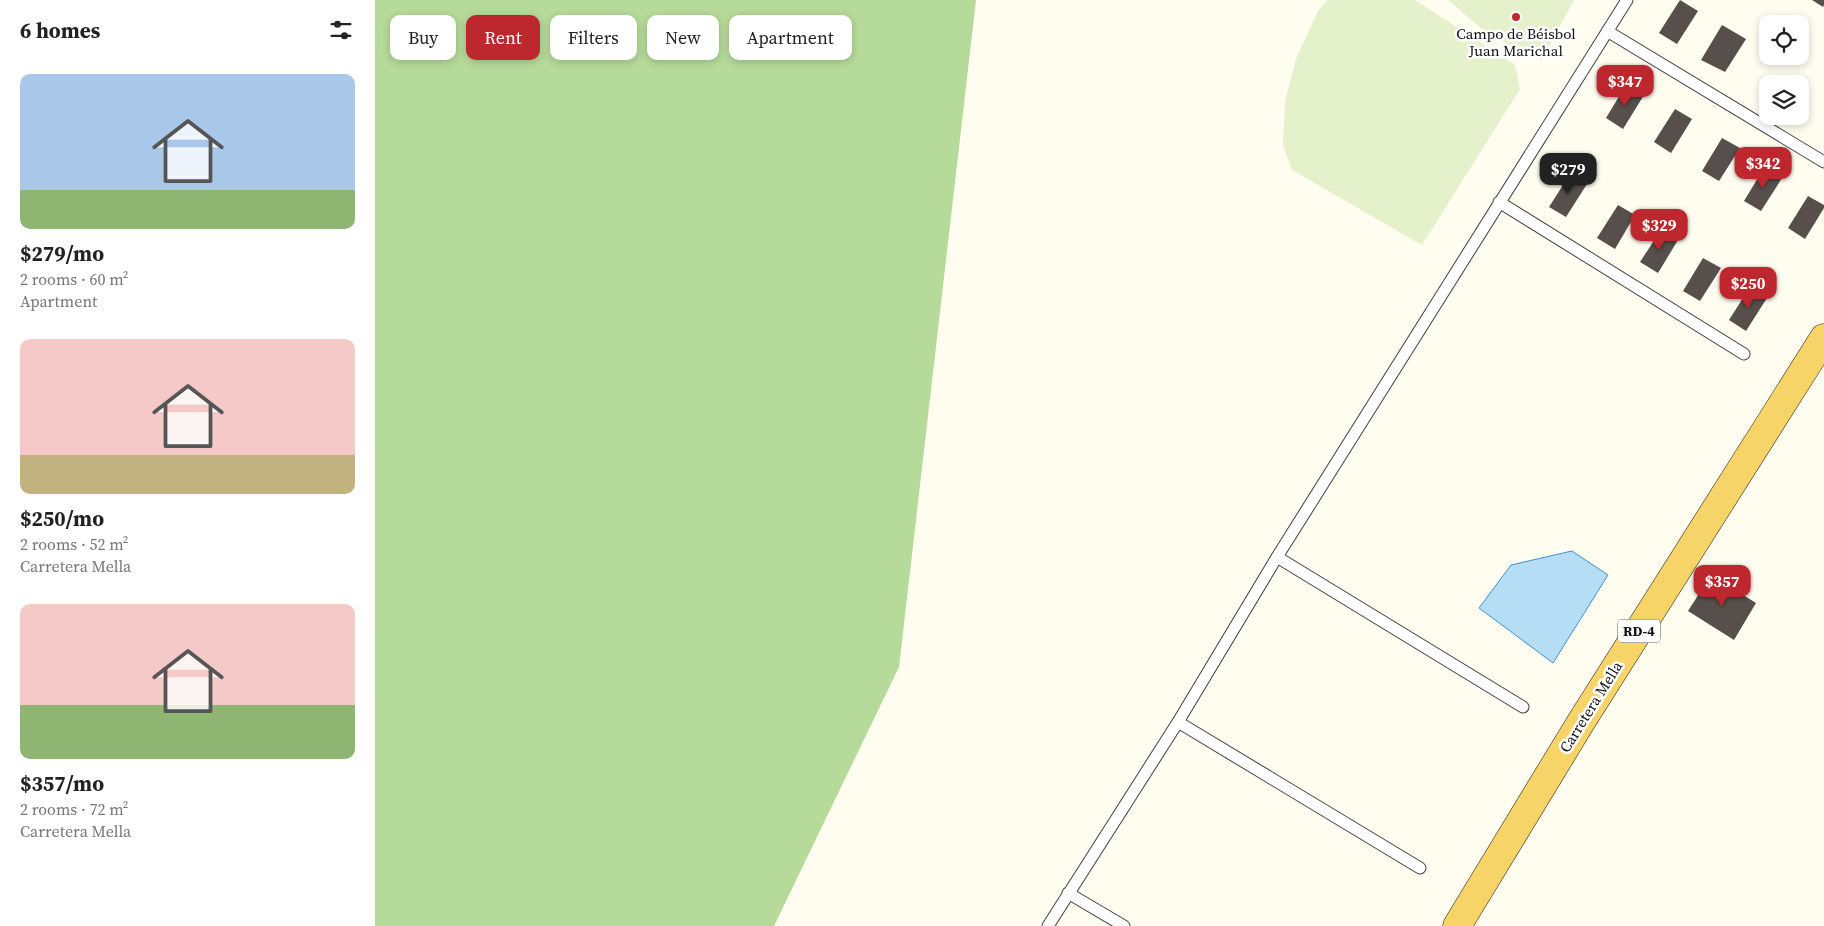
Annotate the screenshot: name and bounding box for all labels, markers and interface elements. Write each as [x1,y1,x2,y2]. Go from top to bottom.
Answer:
marker: Campo de Béisbol Juan Marichal [1510,11,1522,23]
chip: Buy [390,15,456,60]
chip: Rent [466,15,540,60]
chip: Filters [550,15,637,60]
chip: New [647,15,719,60]
chip: Apartment [729,15,852,60]
map controls [1759,15,1809,125]
button: locate [1759,15,1809,65]
text: 6 homes [20,16,100,45]
icon: filters [327,16,355,44]
place label: Campo de Béisbol Juan Marichal [1456,23,1576,61]
pin: $347 [1595,64,1655,107]
text: $347 [1608,70,1642,92]
button: layers [1759,75,1809,125]
icon: home [143,106,233,196]
pin: $342 [1733,146,1793,189]
pin: $279 [1538,152,1598,195]
text: $342 [1746,152,1780,174]
text: $279 [1551,158,1585,180]
pin: $329 [1629,208,1689,251]
text: $329 [1642,214,1676,236]
text: $279/mo [20,239,104,268]
pin: $250 [1718,266,1778,309]
text: 2 rooms · 60 m² [20,268,128,290]
text: $250 [1731,272,1765,294]
text: Apartment [20,290,97,312]
icon: home [143,371,233,461]
text: $250/mo [20,504,104,533]
text: 2 rooms · 52 m² [20,533,128,555]
text: Carretera Mella [20,555,131,577]
pin: $357 [1692,564,1752,607]
text: $357 [1705,570,1739,592]
road number: RD-4 [1618,620,1660,642]
icon: home [143,636,233,726]
street label: Carretera Mella [1554,657,1627,756]
text: $357/mo [20,769,104,798]
text: 2 rooms · 72 m² [20,798,128,820]
text: Carretera Mella [20,820,131,842]

